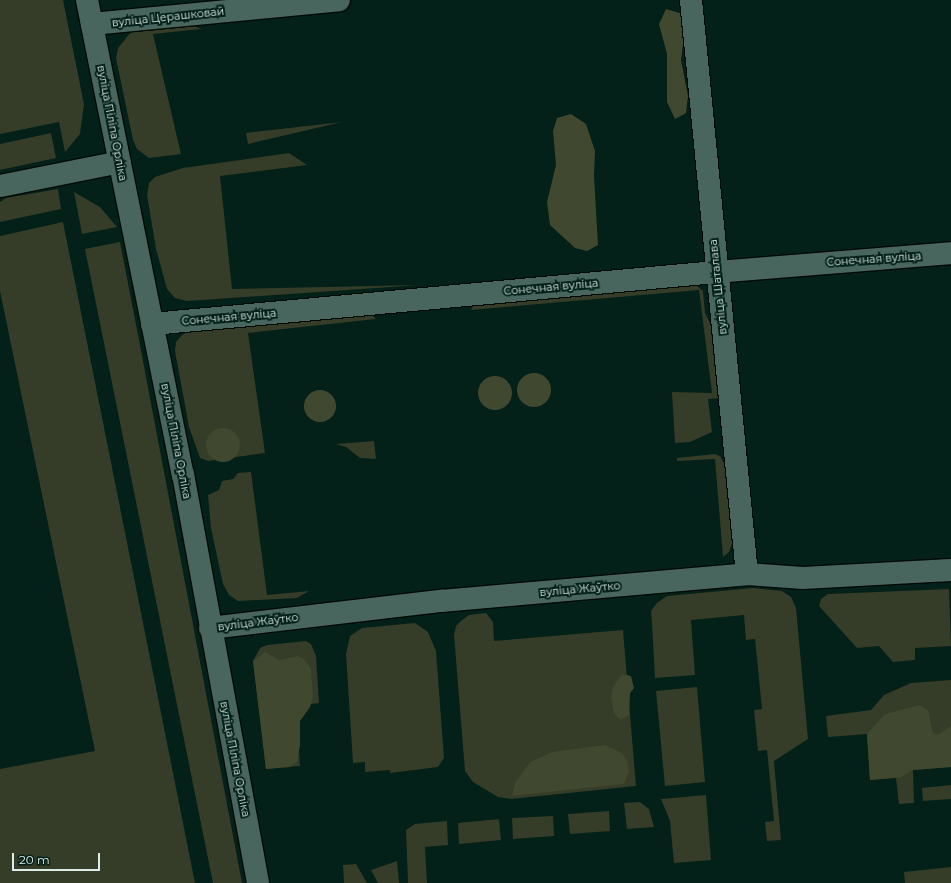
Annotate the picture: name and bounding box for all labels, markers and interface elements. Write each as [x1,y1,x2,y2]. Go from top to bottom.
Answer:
street label: вуліца Церашковай [111,5,225,29]
street label: вуліца Піліпа Орліка [94,64,130,182]
street label: вуліца Шаталава [706,239,730,335]
street label: Сонечная вуліца [826,249,922,269]
street label: Сонечная вуліца [503,276,599,298]
street label: Сонечная вуліца [181,306,277,328]
street label: вуліца Піліпа Орліка [158,382,194,500]
street label: вуліца Жаўтко [539,579,621,599]
street label: вуліца Жаўтко [217,610,299,634]
street label: вуліца Піліпа Орліка [217,700,253,818]
scale bar [14,845,102,871]
text: 20 m [19,852,50,867]

